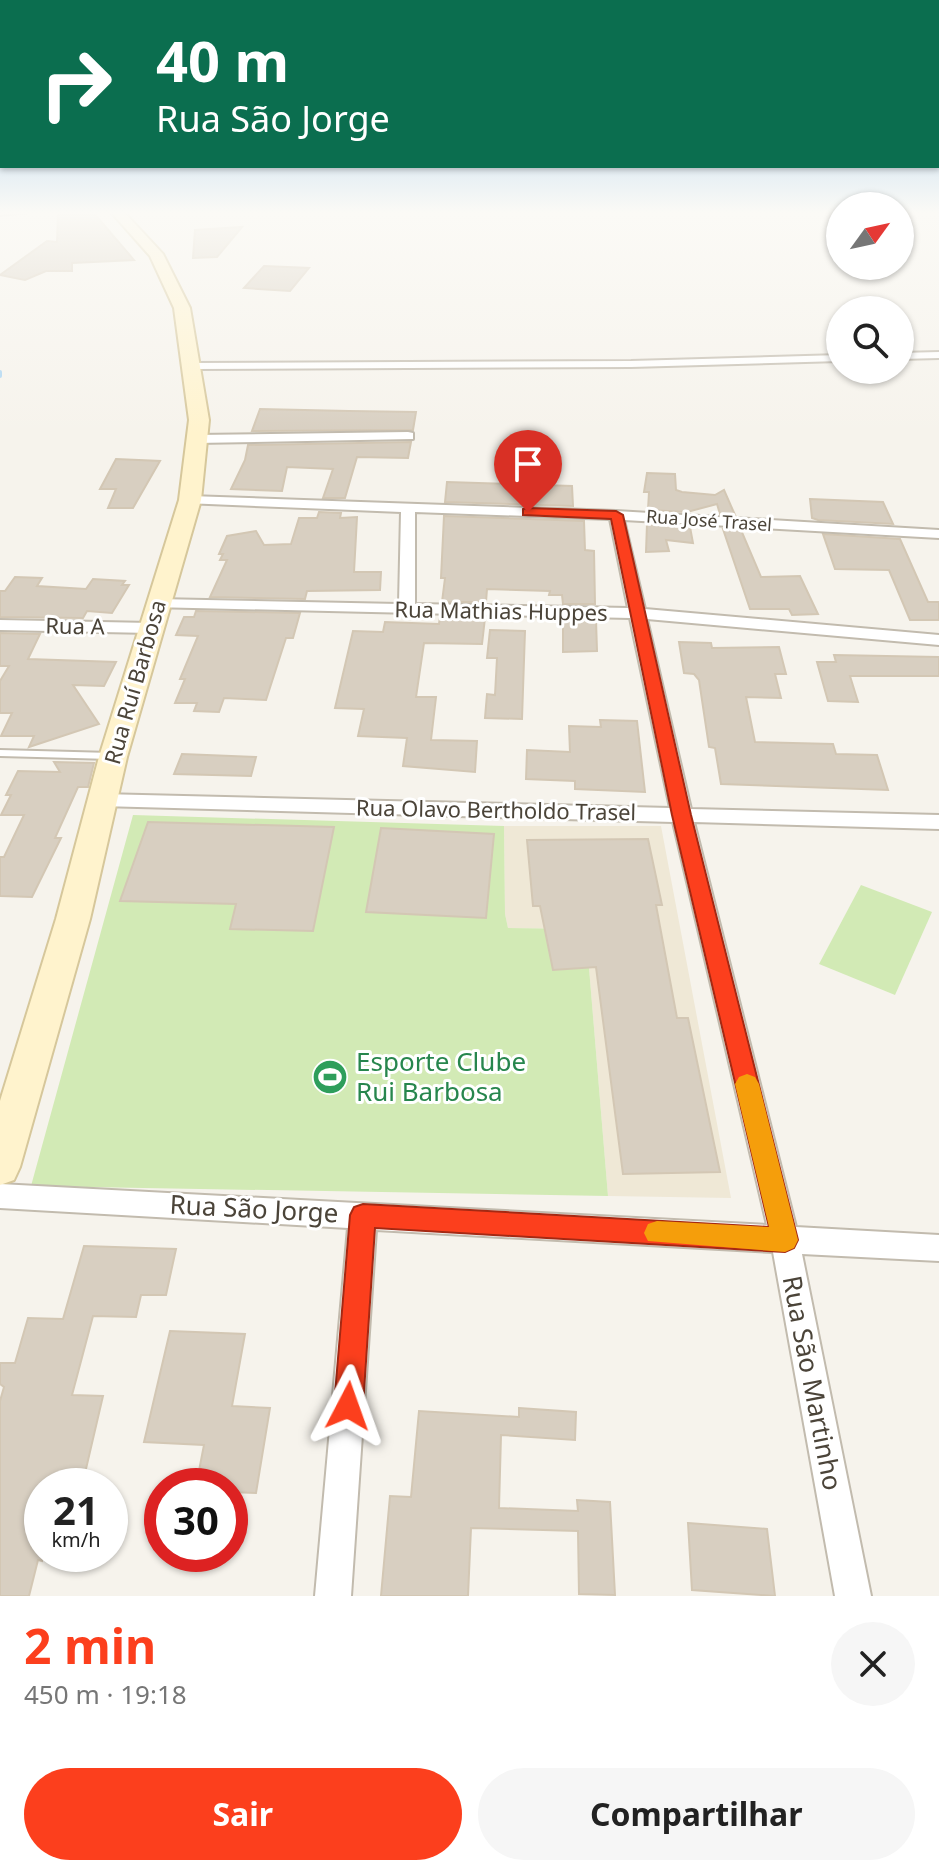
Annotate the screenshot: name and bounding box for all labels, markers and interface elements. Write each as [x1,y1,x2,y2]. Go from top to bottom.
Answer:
text: 40 m [156,22,289,98]
icon: right [24,32,128,136]
text: Rua São Jorge [156,94,390,143]
north arrow [826,192,914,280]
map controls [826,192,914,384]
button: search [826,296,914,384]
pin [494,430,562,512]
icon: arrive [506,442,550,486]
street label: Rua José Trasel [645,504,773,536]
street label: Rua Mathias Huppes [394,593,608,627]
street label: Rua Ruí Barbosa [96,596,172,767]
street label: Rua A [45,609,106,641]
street label: Rua Olavo Bertholdo Trasel [356,792,636,826]
place label: Esporte Clube Rui Barbosa [356,1043,526,1109]
sports icon: Esporte Clube Rui Barbosa [311,1058,349,1096]
street label: Rua São Jorge [169,1186,339,1230]
street label: Rua São Martinho [775,1272,851,1493]
position arrow [306,1364,390,1448]
speed limit sign: 30 [144,1468,248,1572]
text: 21 [53,1482,99,1537]
text: km/h [51,1526,101,1553]
text: 2 min [24,1613,156,1678]
button: close [831,1622,915,1706]
text: 450 m · 19:18 [24,1676,187,1712]
button: Sair [24,1768,462,1860]
button: Compartilhar [478,1768,915,1860]

